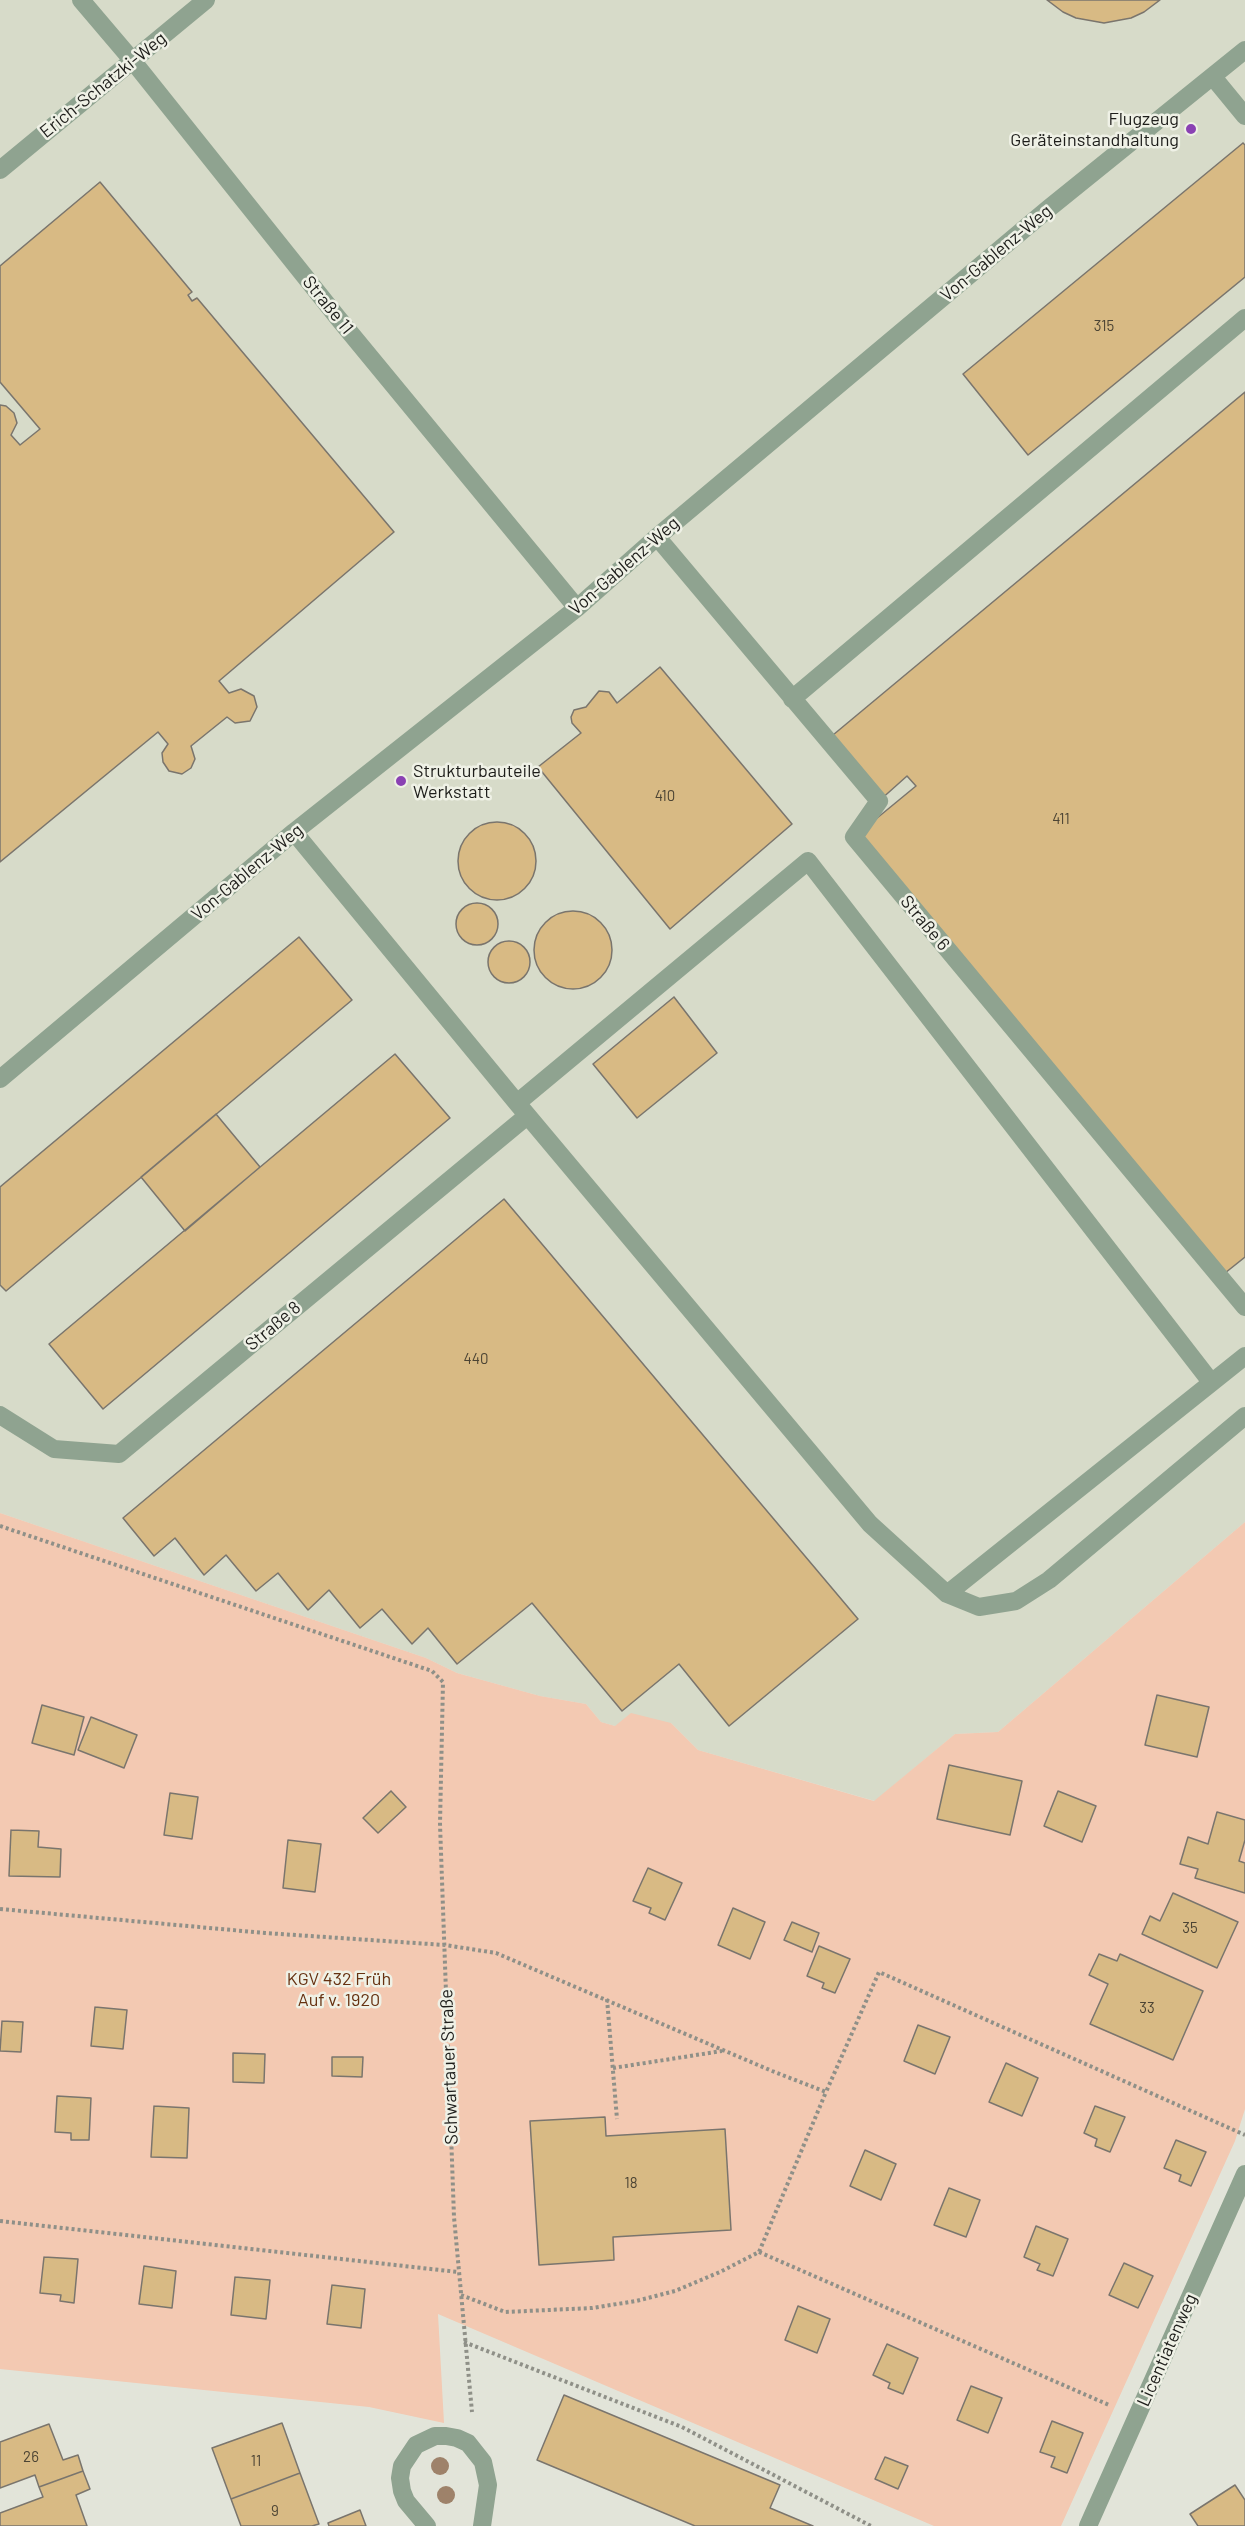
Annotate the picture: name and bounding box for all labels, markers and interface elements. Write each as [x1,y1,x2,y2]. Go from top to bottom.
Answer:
street label: Erich-Schatzki-Weg [36,27,170,143]
place label: Flugzeug Geräteinstandhaltung [1010,108,1179,150]
marker: Flugzeug Geräteinstandhaltung [1184,122,1198,136]
street label: Von-Gablenz-Weg [936,200,1056,306]
street label: Straße 11 [298,272,358,338]
house number: 315 [1094,317,1114,335]
street label: Von-Gablenz-Weg [565,512,683,620]
place label: Strukturbauteile Werkstatt [413,760,541,802]
marker: Strukturbauteile Werkstatt [394,774,408,788]
house number: 410 [655,787,675,805]
house number: 411 [1052,810,1070,828]
street label: Von-Gablenz-Weg [187,819,307,925]
street label: Straße 6 [896,891,954,955]
street label: Straße 8 [241,1297,305,1355]
house number: 440 [463,1350,489,1368]
house number: 35 [1182,1919,1198,1937]
park label: KGV 432 Früh Auf v. 1920 [287,1968,391,2010]
street label: Schwartauer Straße [435,1989,463,2145]
house number: 33 [1139,1999,1155,2017]
house number: 18 [624,2174,638,2192]
street label: Licentiatenweg [1133,2290,1201,2410]
house number: 26 [23,2448,39,2466]
house number: 11 [251,2452,261,2470]
house number: 9 [271,2502,279,2520]

